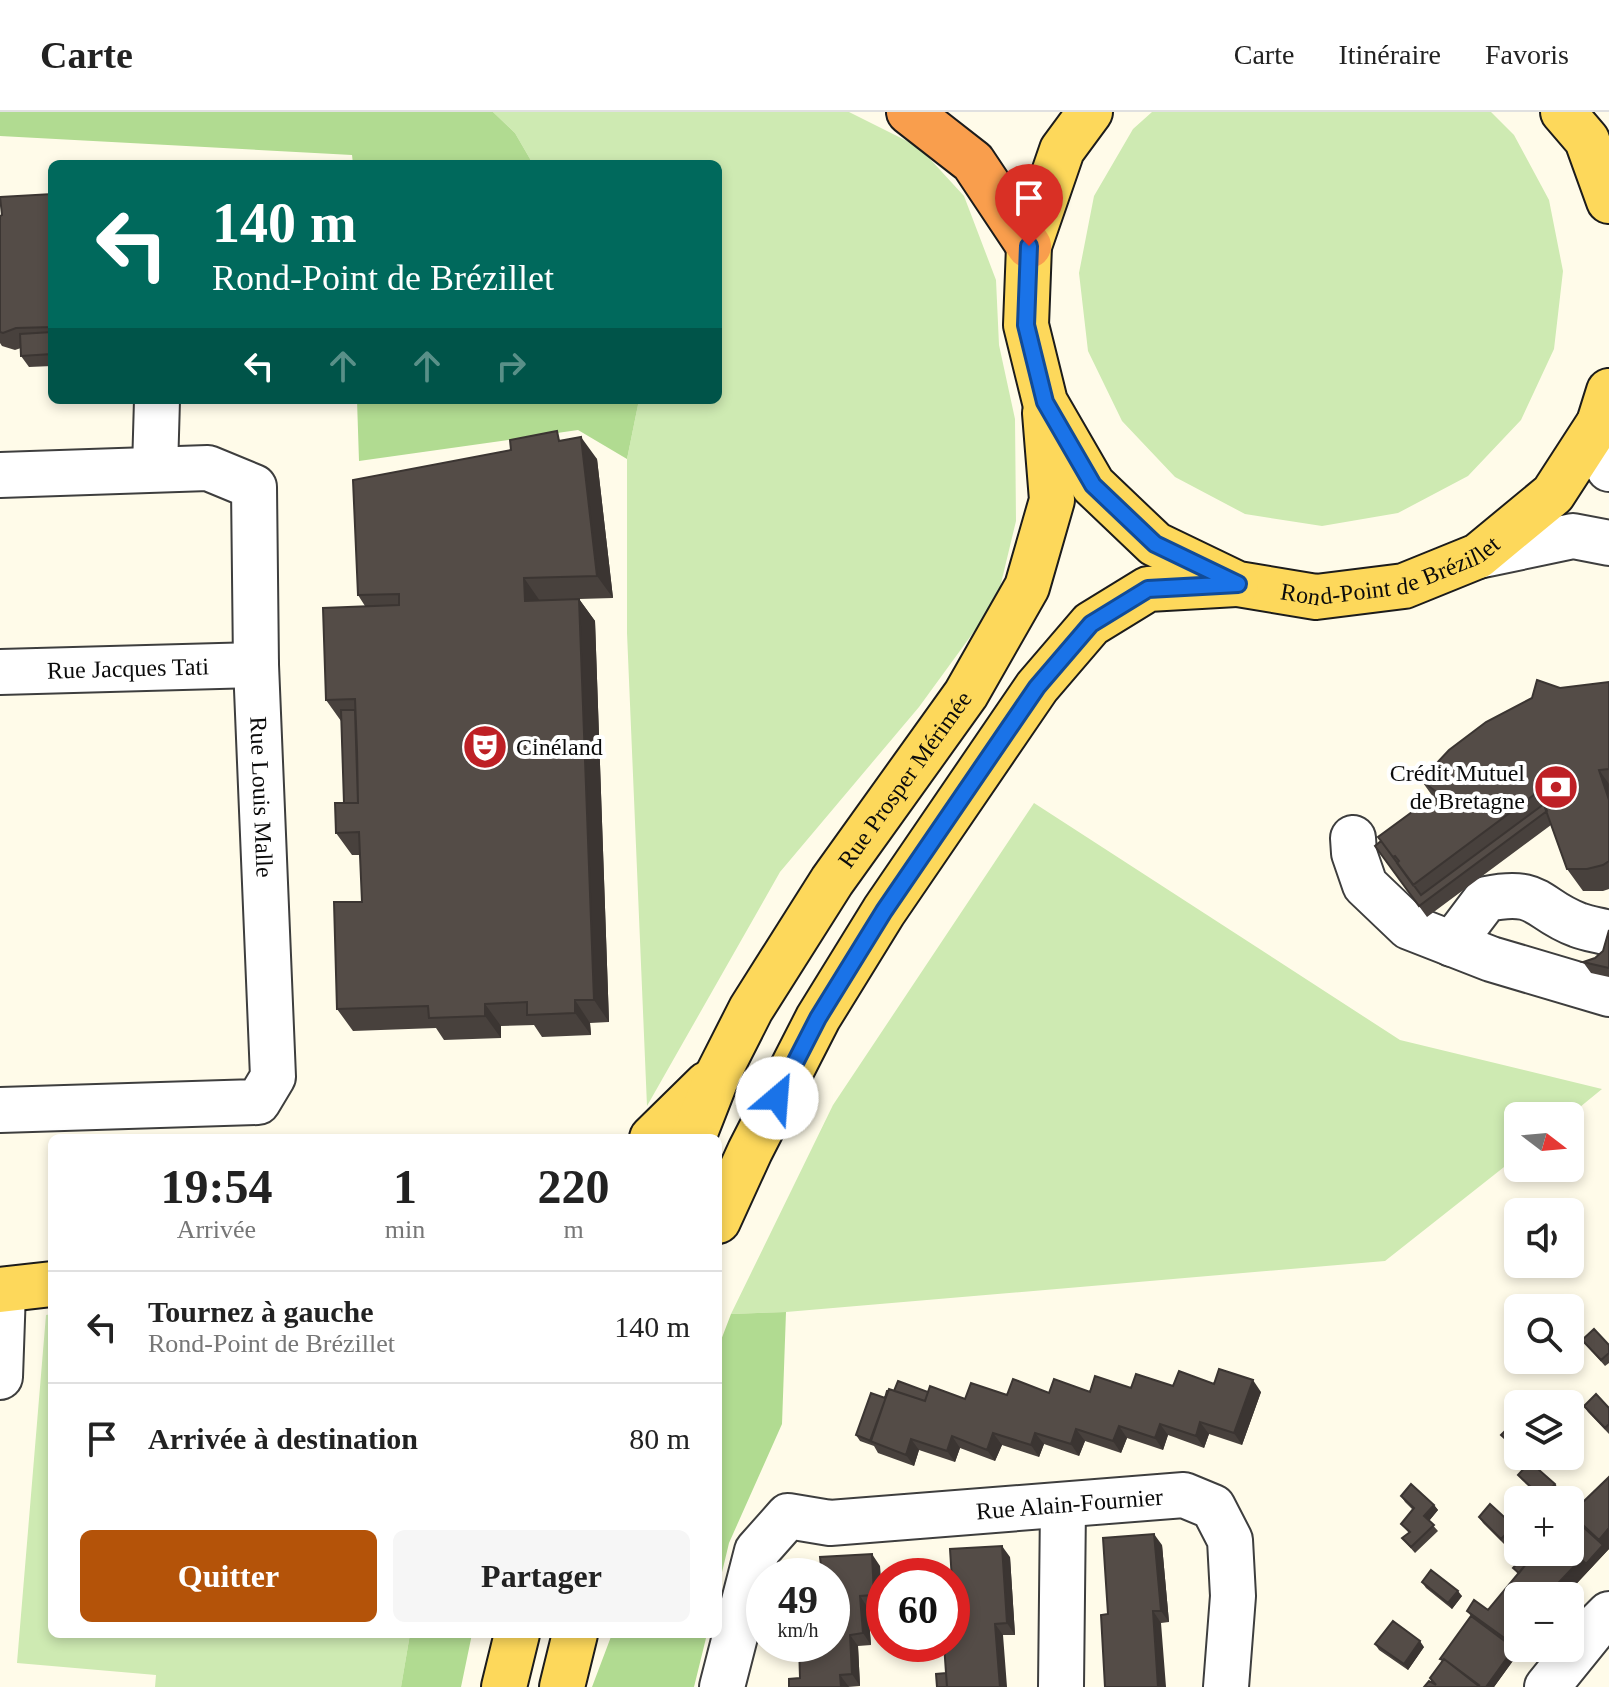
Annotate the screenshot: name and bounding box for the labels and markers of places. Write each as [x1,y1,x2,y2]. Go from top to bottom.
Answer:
pin [995,164,1063,246]
theatre icon: Cinéland [461,723,509,771]
place label: Cinéland [516,734,603,760]
place label: Crédit Mutuel de Bretagne [1390,760,1525,814]
bank icon: Crédit Mutuel de Bretagne [1532,763,1580,811]

